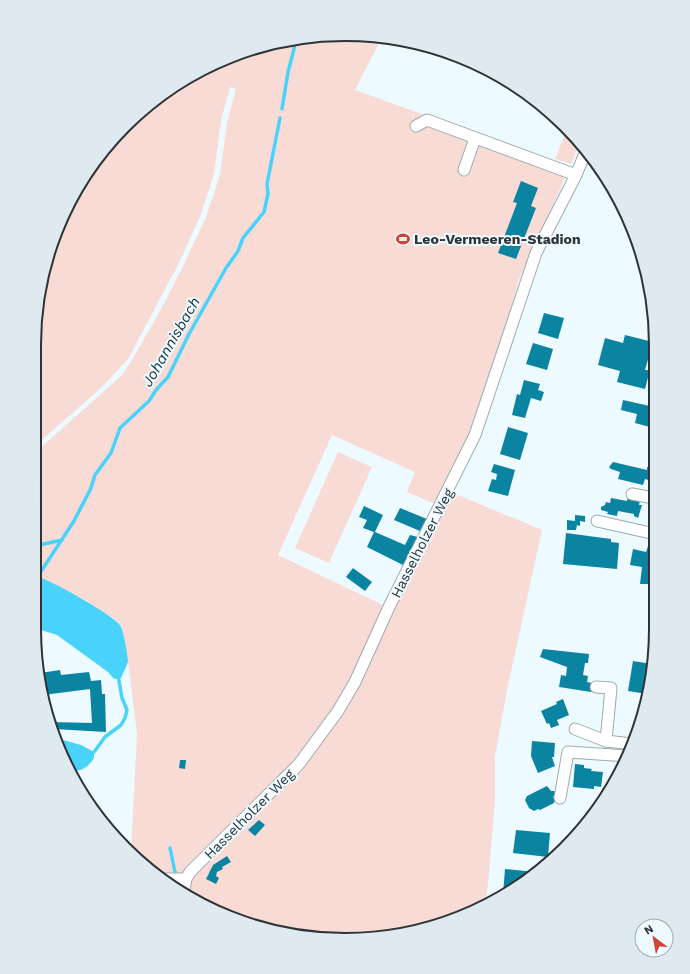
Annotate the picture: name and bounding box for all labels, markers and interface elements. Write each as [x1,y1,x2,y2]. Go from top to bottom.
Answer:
sports icon: Leo-Vermeeren-Stadion [395,231,411,247]
place label: Leo-Vermeeren-Stadion [414,231,581,247]
water label: Johannisbach [138,294,204,390]
street label: Hasselholzer Weg [388,485,457,600]
street label: Hasselholzer Weg [201,765,298,862]
north arrow [634,918,674,958]
text: N [642,922,656,938]

